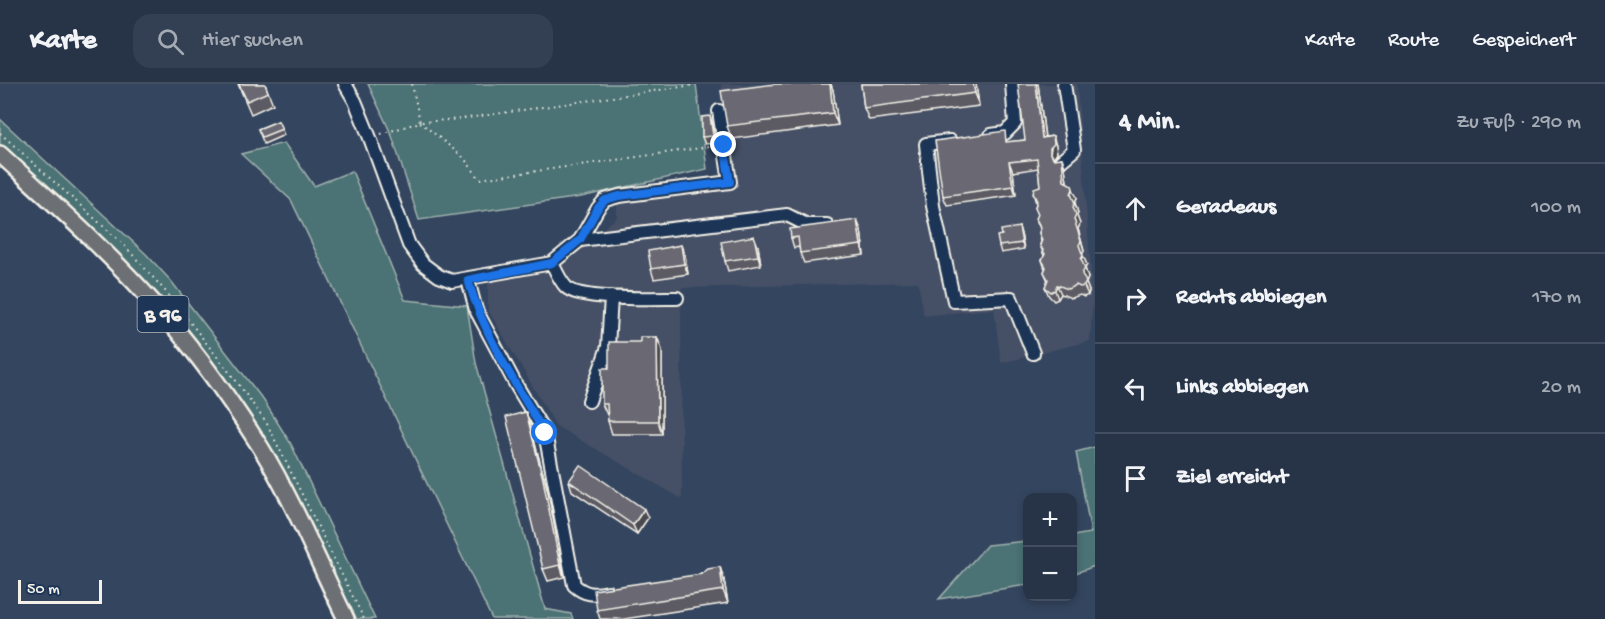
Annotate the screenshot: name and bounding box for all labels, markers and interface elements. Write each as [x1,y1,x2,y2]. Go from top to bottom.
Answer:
search box [133,14,553,68]
text: Karte [30,25,97,58]
icon: search [154,25,187,58]
text: Hier suchen [202,28,303,54]
text: Karte [1305,29,1355,54]
text: Route [1388,29,1439,54]
text: Gespeichert [1472,29,1575,54]
text: 4 Min. [1119,108,1182,139]
text: Zu Fuß · 290 m [1456,112,1581,135]
route end [710,131,736,157]
icon: ahead [1119,192,1152,225]
text: Geradeaus [1176,195,1276,221]
text: 100 m [1531,197,1581,220]
icon: right [1119,282,1152,315]
text: Rechts abbiegen [1176,285,1326,311]
text: 170 m [1532,287,1581,310]
road number: B 96 [138,296,188,332]
icon: left [1119,372,1152,405]
text: Links abbiegen [1176,375,1308,401]
text: 20 m [1541,377,1581,400]
route start [531,419,557,445]
icon: arrive [1119,462,1152,495]
text: Ziel erreicht [1176,465,1288,491]
map controls [1023,493,1077,601]
button: + [1023,493,1077,547]
button: − [1023,547,1077,601]
scale bar [18,577,102,604]
text: 50 m [27,581,60,600]

